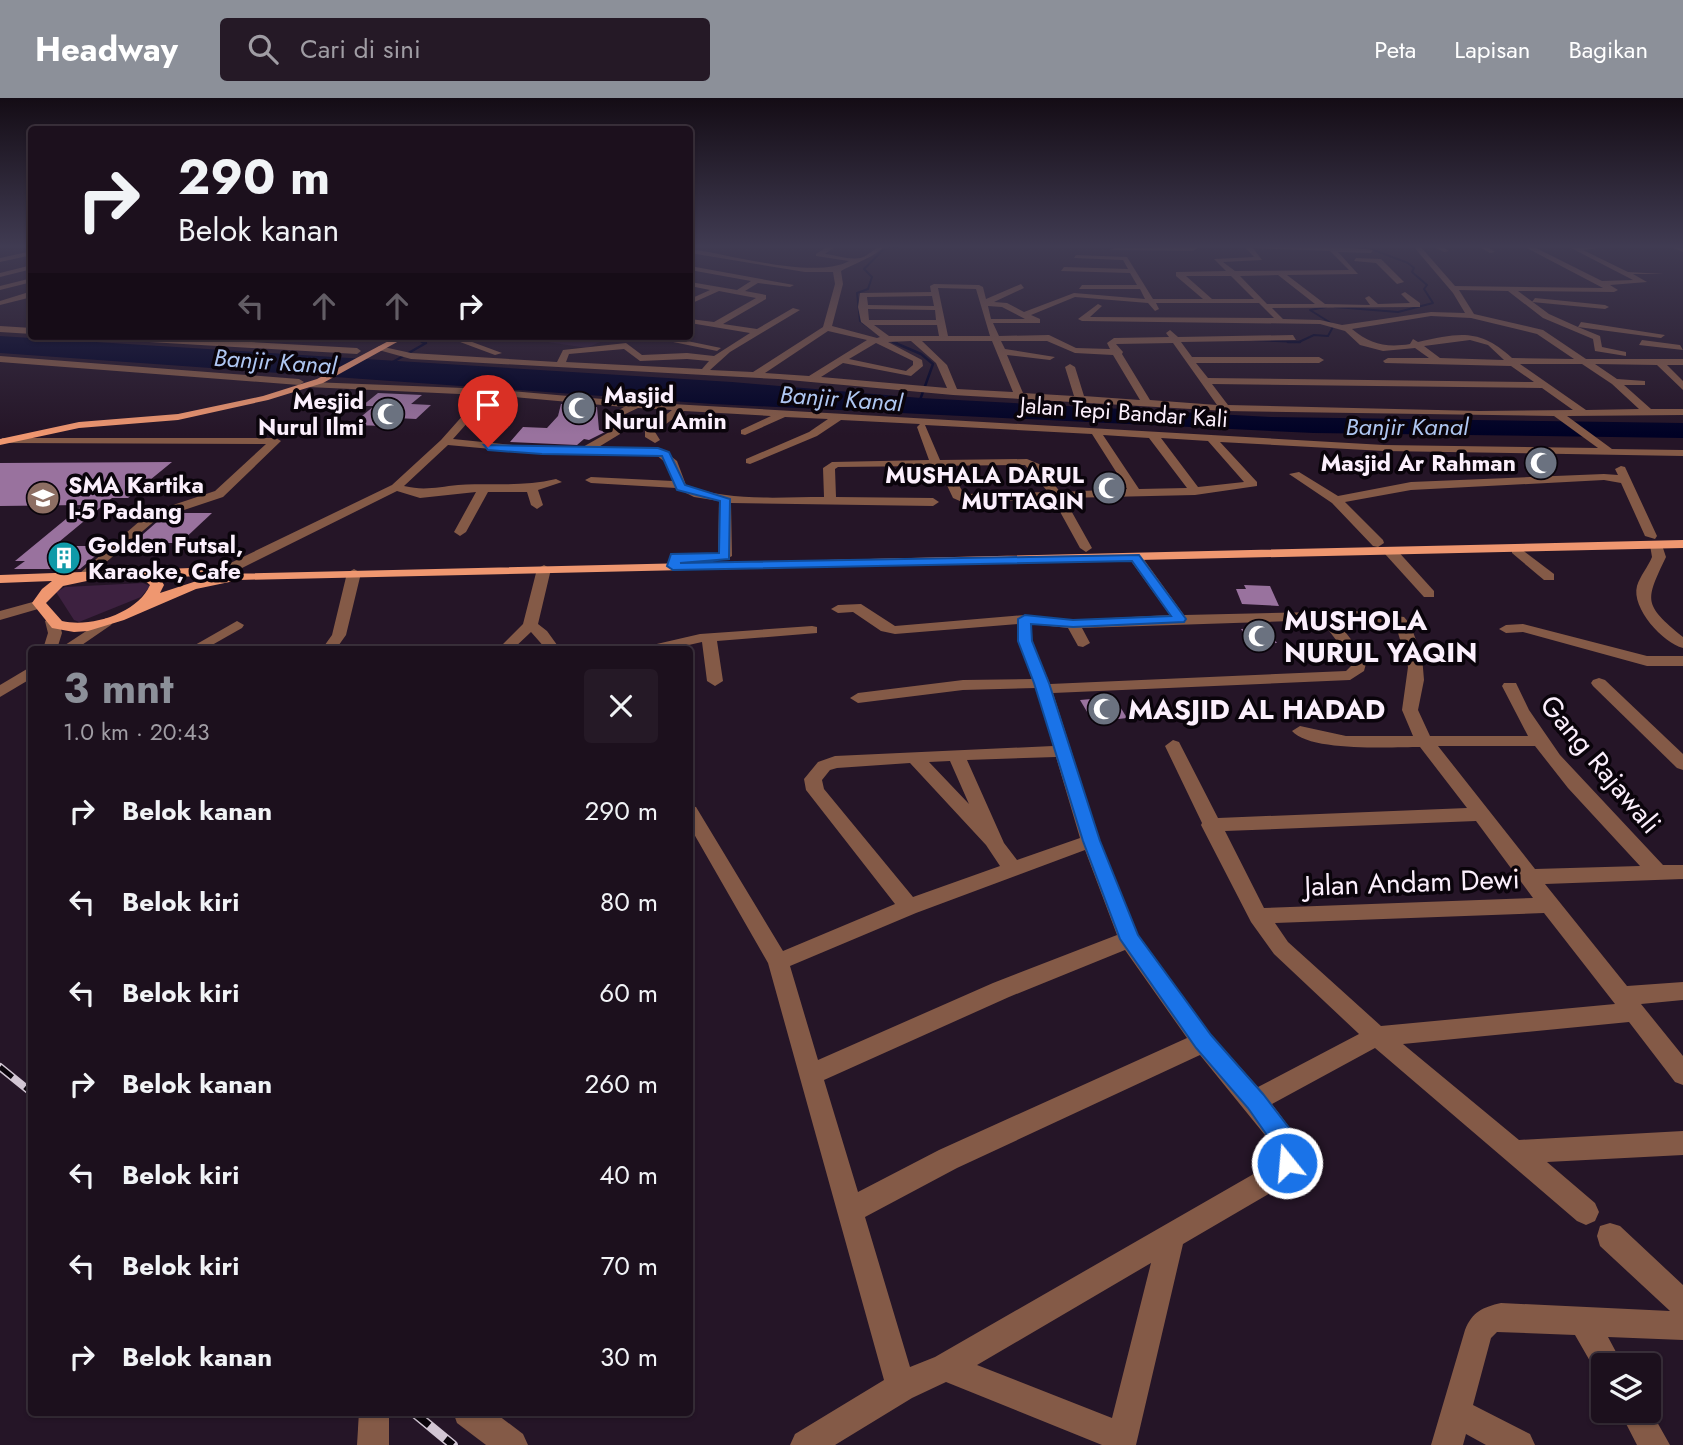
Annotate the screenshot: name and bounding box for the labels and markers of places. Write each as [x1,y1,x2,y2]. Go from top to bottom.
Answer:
pin [458,375,518,447]
place label: Masjid Nurul Amin [604,378,727,438]
place label: Mesjid Nurul Ilmi [258,384,364,444]
mosque icon: Masjid Nurul Amin [560,389,598,427]
mosque icon: Mesjid Nurul Ilmi [369,395,407,433]
mosque icon: Masjid Ar Rahman [1522,444,1560,482]
place label: Masjid Ar Rahman [1321,446,1516,480]
place label: MUSHALA DARUL MUTTAQIN [885,458,1085,518]
place label: SMA Kartika I-5 Padang [68,468,204,528]
mosque icon: MUSHALA DARUL MUTTAQIN [1090,469,1128,507]
school or university icon: SMA Kartika I-5 Padang [24,479,62,517]
place label: Golden Futsal, Karaoke, Cafe [88,528,243,588]
building icon: Golden Futsal, Karaoke, Cafe [45,539,83,577]
place label: MUSHOLA NURUL YAQIN [1284,600,1478,673]
mosque icon: MUSHOLA NURUL YAQIN [1240,617,1278,655]
place label: MASJID AL HADAD [1128,689,1385,730]
mosque icon: MASJID AL HADAD [1085,690,1123,728]

